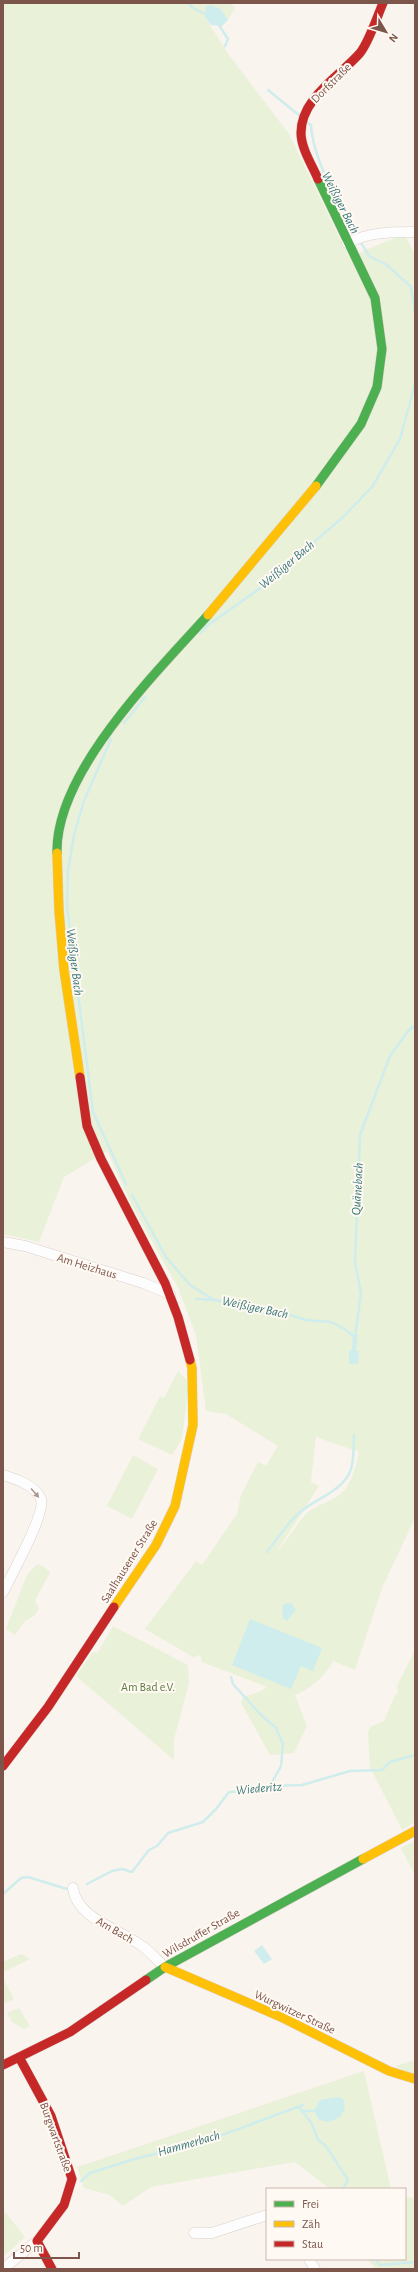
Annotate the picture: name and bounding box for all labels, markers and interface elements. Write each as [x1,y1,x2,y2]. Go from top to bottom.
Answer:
north arrow [366,12,406,52]
text: N [387,31,400,44]
street label: Dorfstraße [309,61,353,105]
water label: Weißiger Bach [319,170,361,236]
water label: Weißiger Bach [257,538,317,592]
water label: Weißiger Bach [63,928,85,996]
water label: Quänebach [350,1162,366,1216]
street label: Am Heizhaus [56,1251,118,1281]
water label: Weißiger Bach [221,1295,289,1321]
one-way arrow [31,1487,40,1498]
street label: Saalhausener Straße [99,1517,159,1605]
park label: Am Bad e.V. [121,1681,175,1693]
water label: Wiederitz [235,1781,283,1797]
street label: Wilsdruffer Straße [161,1906,241,1960]
street label: Am Bach [94,1914,136,1946]
street label: Wurgwitzer Straße [253,1988,337,2036]
street label: Burgwartstraße [38,2101,74,2173]
water label: Hammerbach [157,2129,221,2159]
legend [266,2188,406,2260]
text: Frei [302,2198,319,2210]
text: Zäh [302,2218,320,2230]
scale bar [14,2234,79,2260]
text: Stau [302,2238,323,2250]
text: 50 m [20,2242,43,2254]

